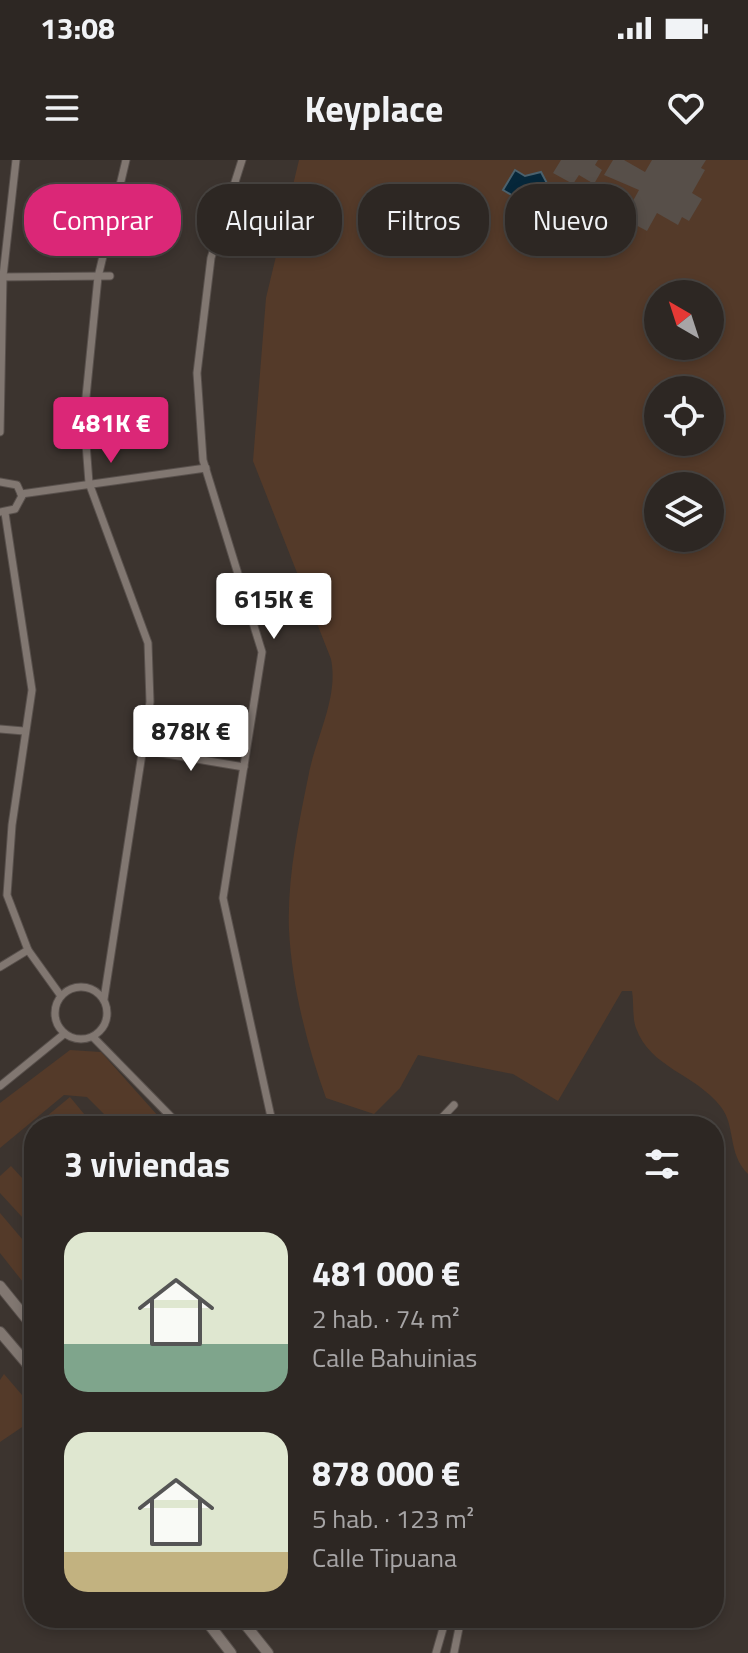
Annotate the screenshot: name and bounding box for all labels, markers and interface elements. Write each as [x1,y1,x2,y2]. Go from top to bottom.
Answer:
text: 13:08 [40,5,115,51]
text: Keyplace [305,81,443,136]
icon: menu [40,86,84,130]
icon: heart [664,86,708,130]
chip: Comprar [24,184,181,256]
chip: Alquilar [197,184,342,256]
chip: Filtros [358,184,489,256]
chip: Nuevo [505,184,636,256]
north arrow [644,280,724,360]
map controls [644,280,724,552]
button: locate [644,376,724,456]
pin: 481K € [46,397,176,465]
text: 481K € [71,403,151,442]
button: layers [644,472,724,552]
pin: 615K € [209,573,339,641]
text: 615K € [234,579,314,618]
pin: 878K € [126,705,256,773]
text: 878K € [151,711,231,750]
text: 3 viviendas [64,1138,230,1190]
icon: filters [640,1142,684,1186]
text: 481 000 € [312,1247,460,1299]
icon: home [128,1264,224,1360]
text: 2 hab. · 74 m² [312,1299,460,1338]
text: Calle Bahuinias [312,1338,477,1377]
text: 878 000 € [312,1447,460,1499]
icon: home [128,1464,224,1560]
text: 5 hab. · 123 m² [312,1499,474,1538]
text: Calle Tipuana [312,1538,457,1577]

